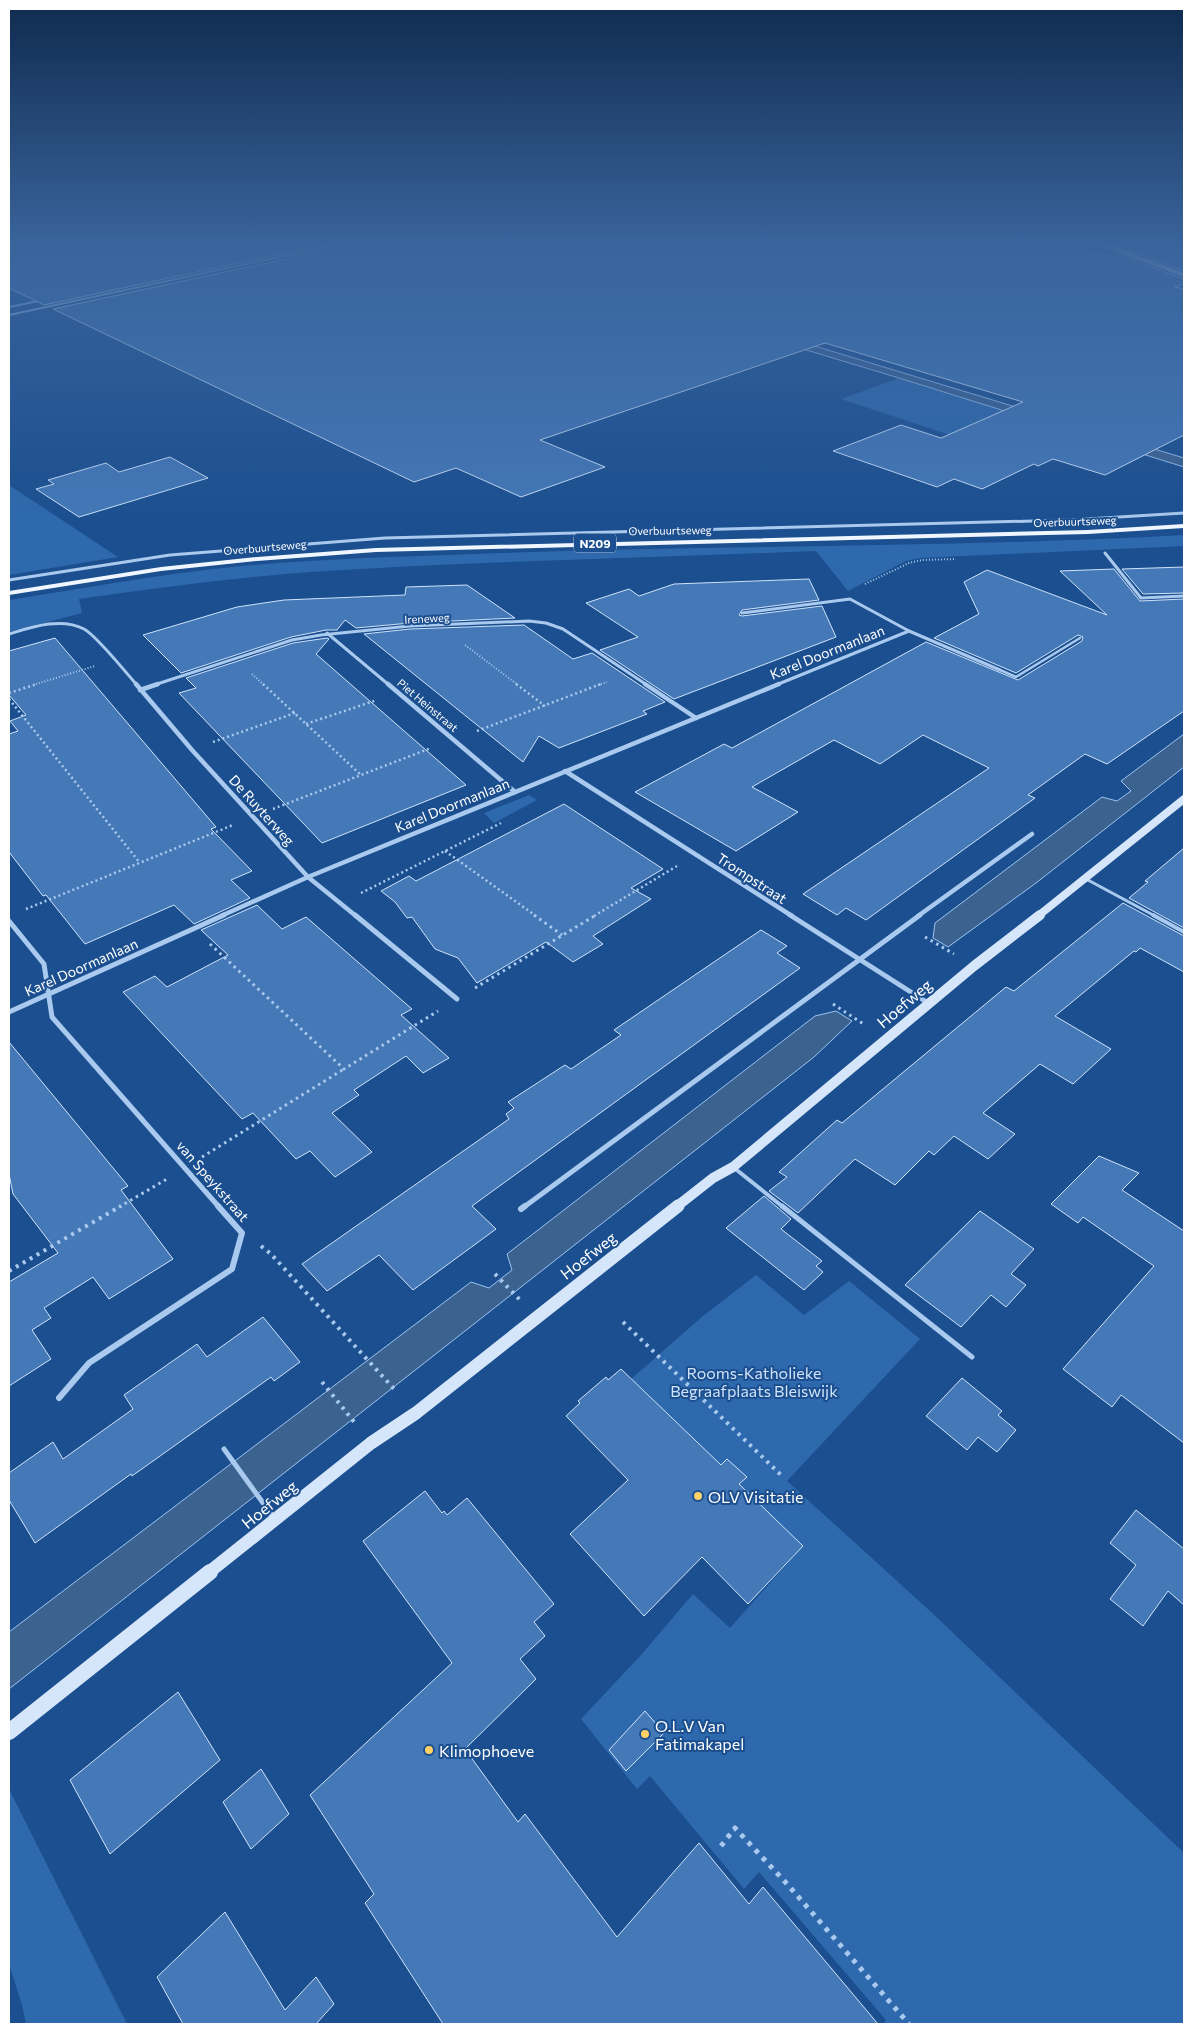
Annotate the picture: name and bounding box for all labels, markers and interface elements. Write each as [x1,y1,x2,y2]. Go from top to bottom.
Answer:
street label: Overbuurtseweg [1033,513,1117,529]
street label: Overbuurtseweg [628,523,712,537]
road number: N209 [574,534,616,552]
street label: Overbuurtseweg [223,537,307,557]
street label: Ireneweg [404,610,450,626]
street label: Karel Doormanlaan [767,621,887,683]
street label: Piet Heinstraat [395,676,461,734]
street label: De Ruyterweg [226,771,298,849]
street label: Karel Doormanlaan [392,774,512,836]
street label: Trompstraat [714,849,790,907]
street label: Karel Doormanlaan [22,934,140,1000]
street label: Hoefweg [873,974,936,1031]
street label: van Speykstraat [173,1137,253,1225]
street label: Hoefweg [556,1227,620,1283]
park label: Rooms-Katholieke Begraafplaats Bleiswijk [670,1363,838,1400]
street label: Hoefweg [237,1476,301,1532]
place label: OLV Visitatie [708,1487,804,1506]
marker: OLV Visitatie [692,1490,704,1502]
place label: O.L.V Van Fatimakapel [655,1716,744,1753]
marker: O.L.V Van Fatimakapel [639,1728,651,1740]
place label: Klimophoeve [439,1741,534,1760]
marker: Klimophoeve [423,1744,435,1756]

